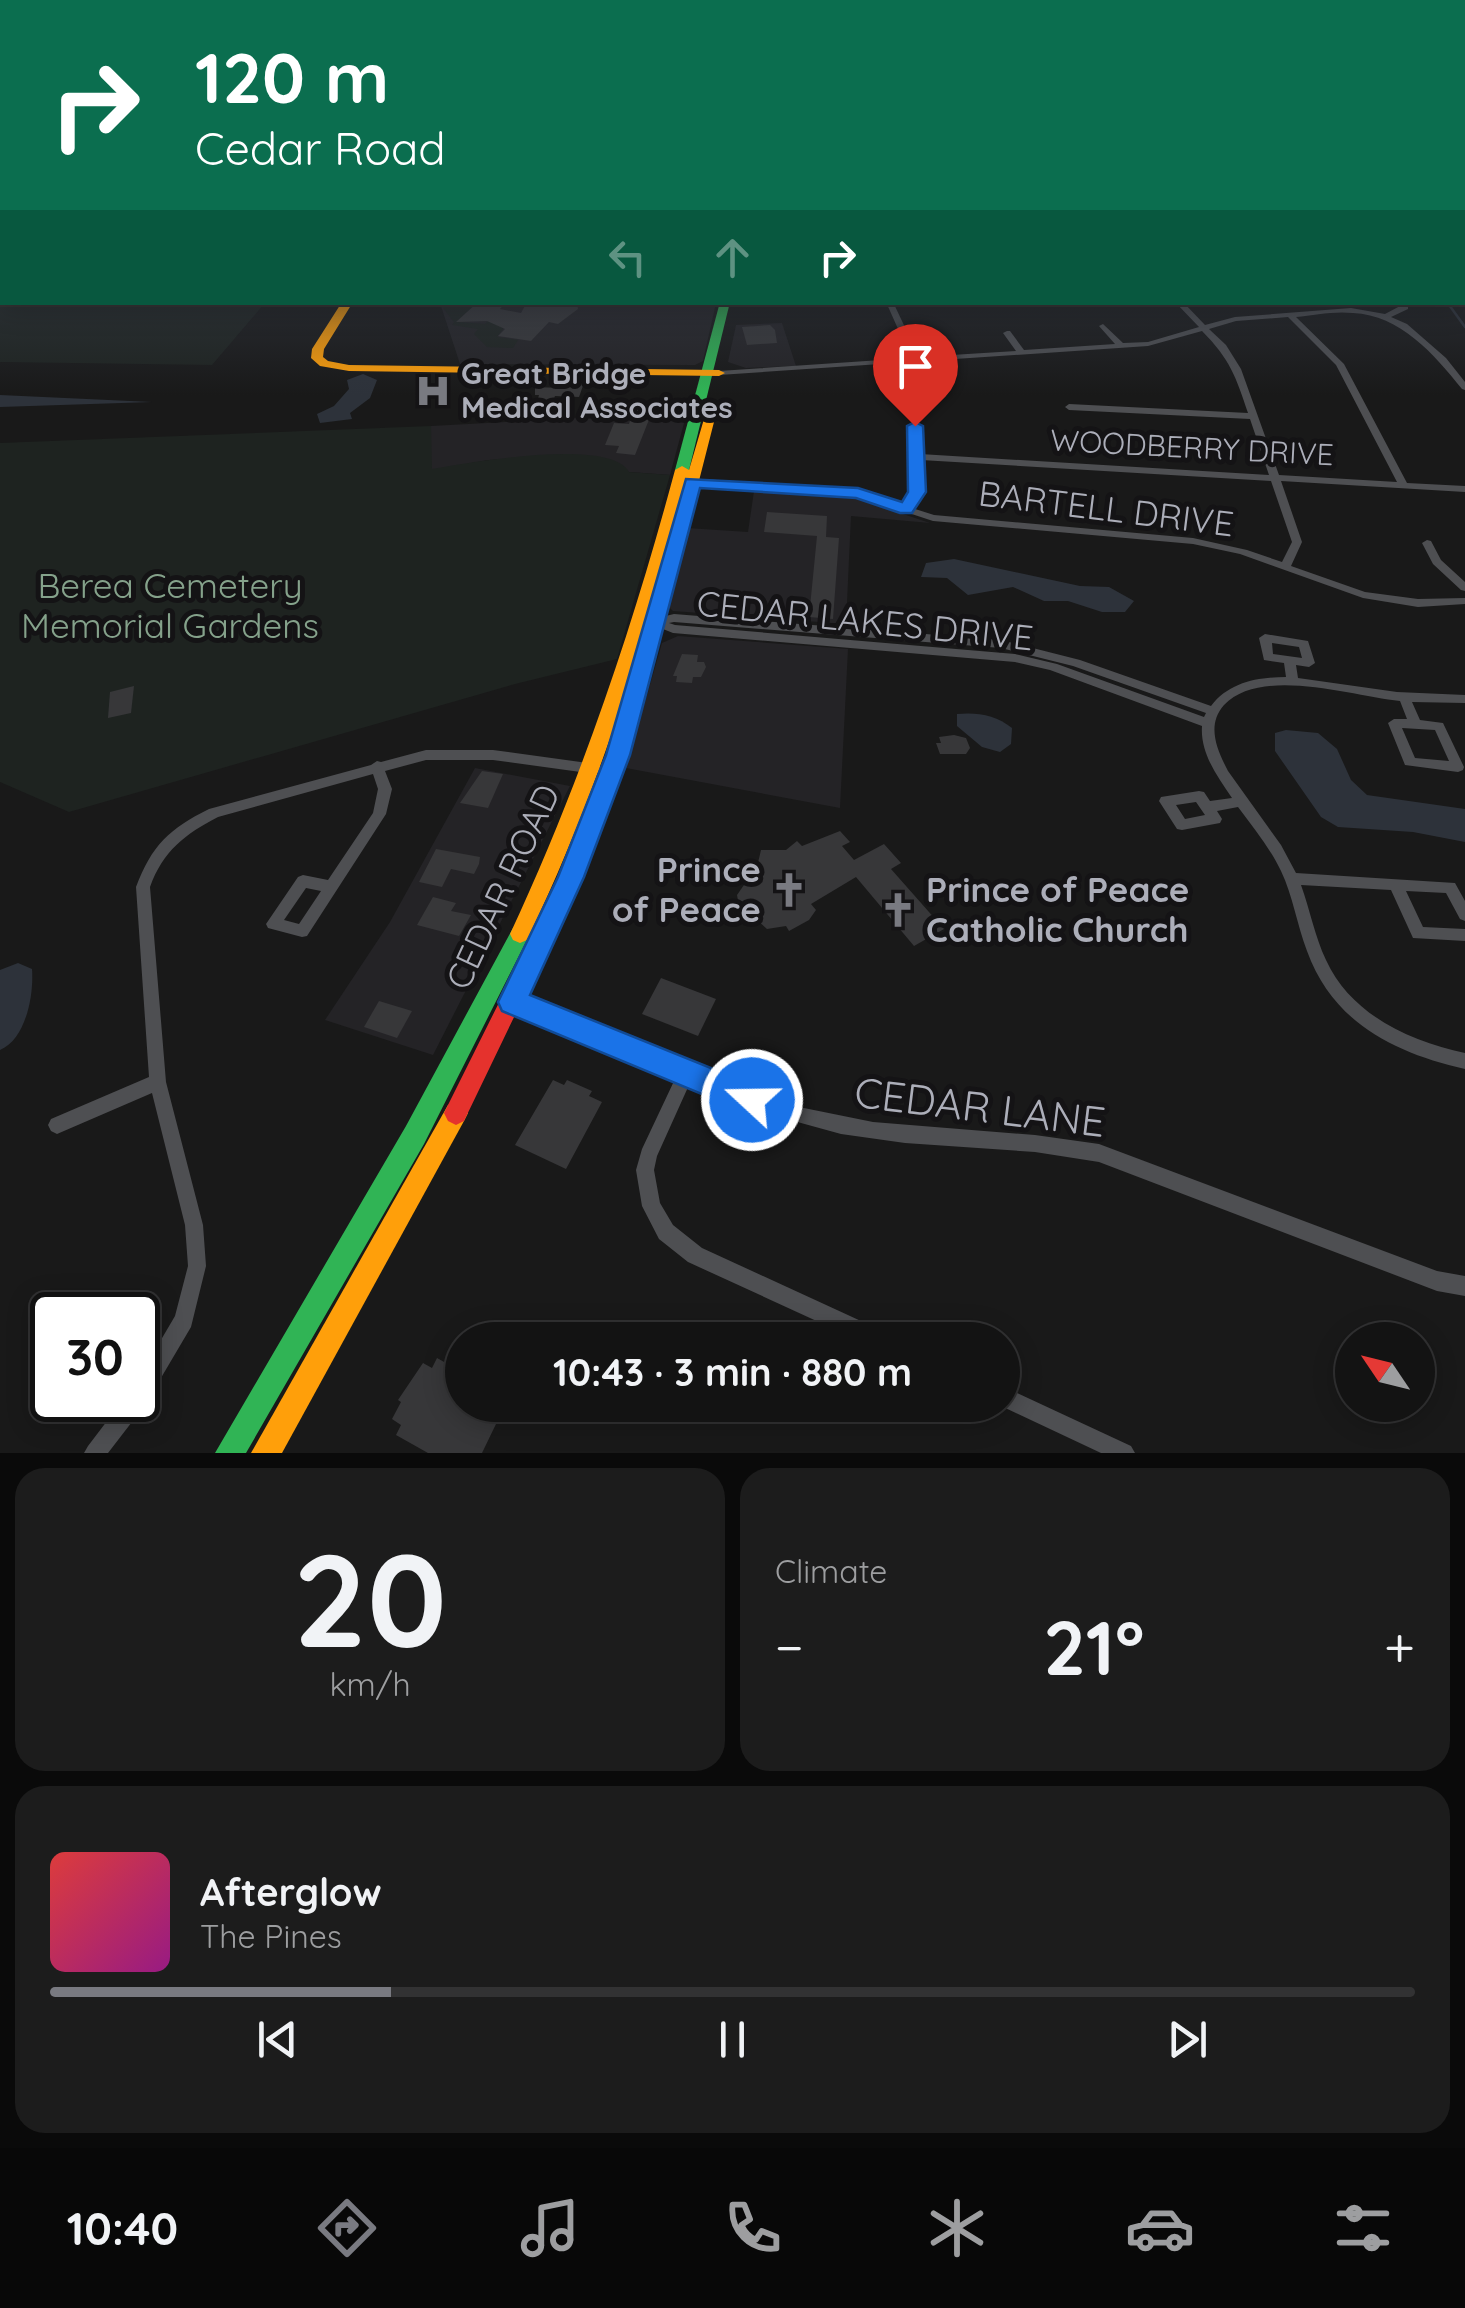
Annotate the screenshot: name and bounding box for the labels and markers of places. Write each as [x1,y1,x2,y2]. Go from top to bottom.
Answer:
pin [873,324,958,427]
place label: Great Bridge Medical Associates [461,354,733,426]
hospital icon: Great Bridge Medical Associates [414,372,452,410]
place label: Prince of Peace [612,847,761,931]
place label: Prince of Peace Catholic Church [926,867,1189,951]
church icon: Prince of Peace [770,871,808,909]
church icon: Prince of Peace Catholic Church [879,891,917,929]

